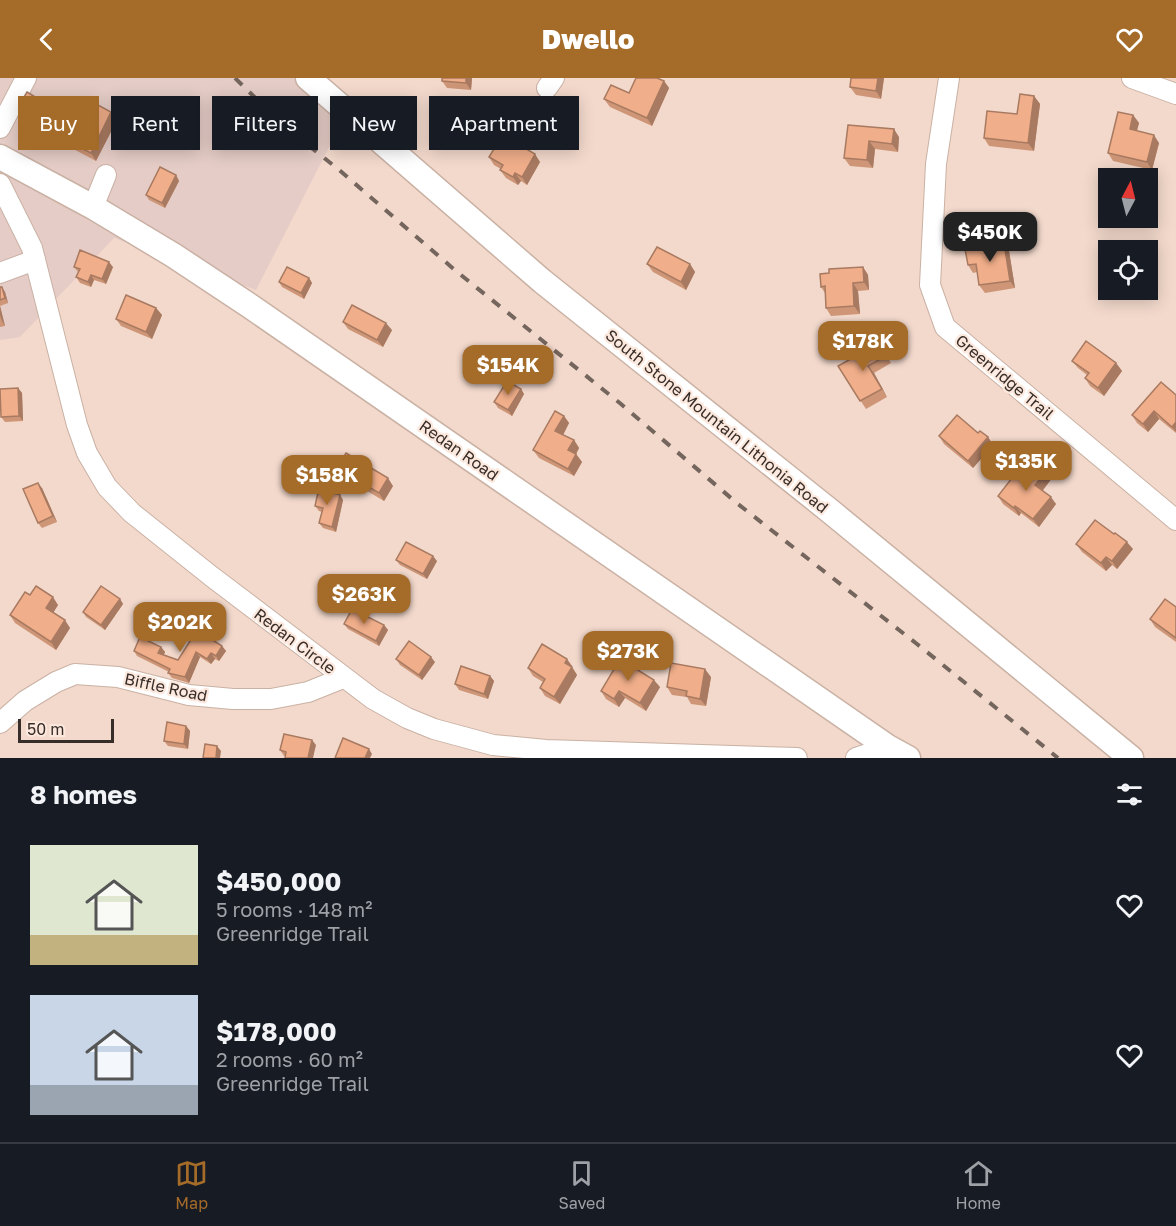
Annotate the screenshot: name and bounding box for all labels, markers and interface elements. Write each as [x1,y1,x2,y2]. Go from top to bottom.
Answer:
icon: back [30,23,63,56]
text: Dwello [542,23,634,55]
icon: heart [1113,23,1146,56]
chip: Buy [18,96,99,150]
chip: Rent [111,96,200,150]
chip: Filters [212,96,318,150]
chip: New [330,96,417,150]
chip: Apartment [429,96,579,150]
north arrow [1098,168,1158,228]
map controls [1098,168,1158,300]
pin: $450K [948,212,1032,263]
text: $450K [957,219,1023,243]
button: locate [1098,240,1158,300]
pin: $178K [821,321,905,372]
street label: South Stone Mountain Lithonia Road [602,325,832,517]
text: $178K [832,328,894,352]
street label: Greenridge Trail [952,330,1058,424]
pin: $154K [466,345,550,396]
text: $154K [477,352,539,376]
street label: Redan Road [416,415,502,485]
pin: $135K [984,441,1068,492]
text: $135K [995,448,1057,472]
pin: $158K [285,455,369,506]
text: $158K [295,462,359,486]
pin: $263K [322,574,406,625]
text: $263K [332,581,397,605]
pin: $202K [138,602,222,653]
street label: Redan Circle [250,604,340,678]
text: $202K [147,609,213,633]
pin: $273K [586,631,670,682]
text: $273K [596,638,660,662]
street label: Biffle Road [123,668,209,706]
scale bar [18,716,114,744]
text: 50 m [27,719,64,739]
icon: filters [1113,778,1146,811]
text: 8 homes [30,779,137,810]
text: $450,000 [216,866,341,897]
icon: home [78,869,150,941]
icon: heart [1113,889,1146,922]
text: 5 rooms · 148 m² [216,897,373,921]
text: Greenridge Trail [216,921,369,945]
text: $178,000 [216,1016,337,1047]
icon: home [78,1019,150,1091]
icon: heart [1113,1039,1146,1072]
text: 2 rooms · 60 m² [216,1047,363,1071]
text: Greenridge Trail [216,1071,369,1095]
tab: Map [175,1157,208,1213]
tab: Saved [559,1157,605,1213]
tab: Home [956,1157,1001,1213]

